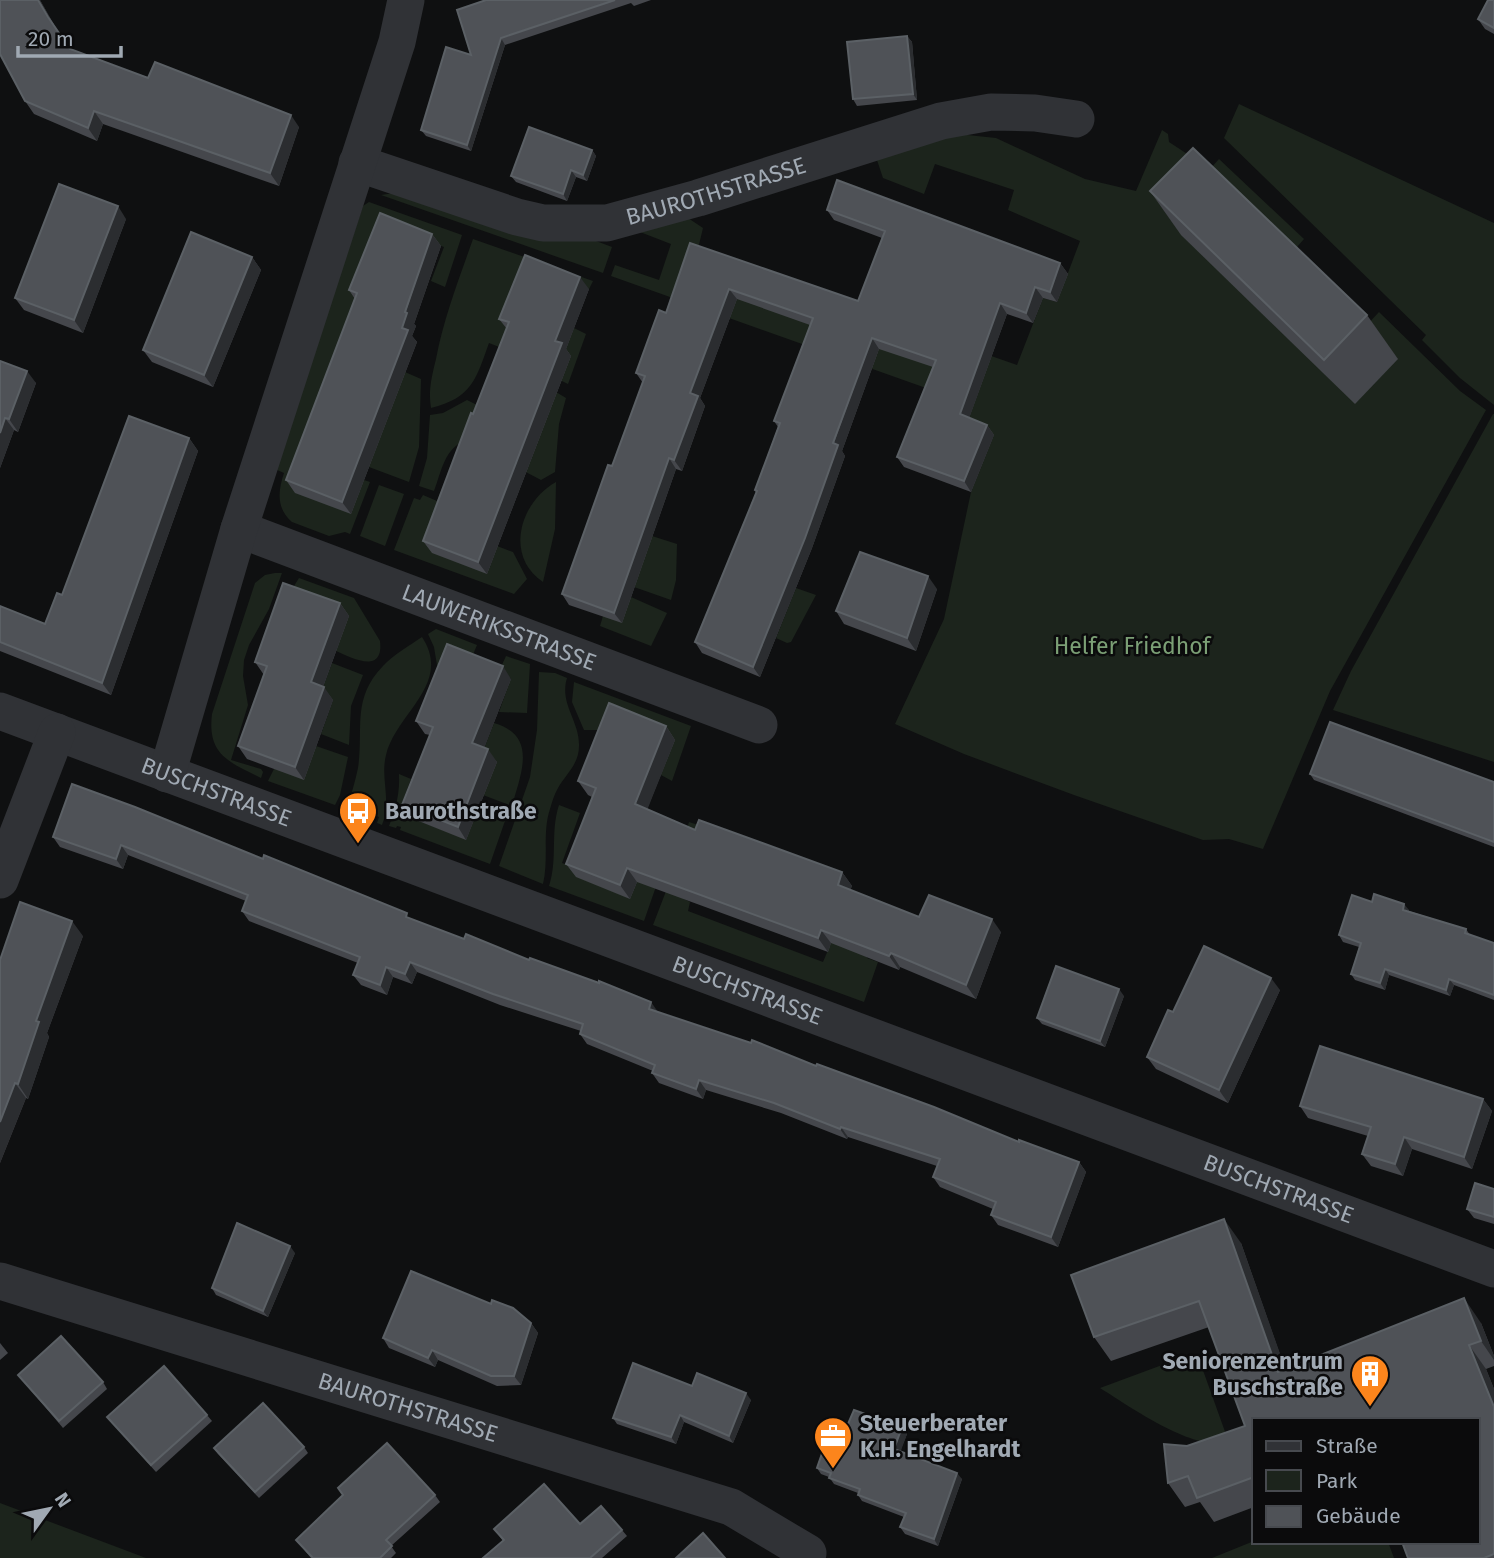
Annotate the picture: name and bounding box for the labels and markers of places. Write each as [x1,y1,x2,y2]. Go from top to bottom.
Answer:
bus stop icon: Baurothstraße [337,790,379,845]
place label: Baurothstraße [385,797,537,825]
place label: Seniorenzentrum Buschstraße [1162,1347,1343,1401]
building icon: Seniorenzentrum Buschstraße [1349,1353,1391,1408]
place label: Steuerberater K.H. Engelhardt [860,1409,1021,1463]
office icon: Steuerberater K.H. Engelhardt [812,1415,854,1470]

